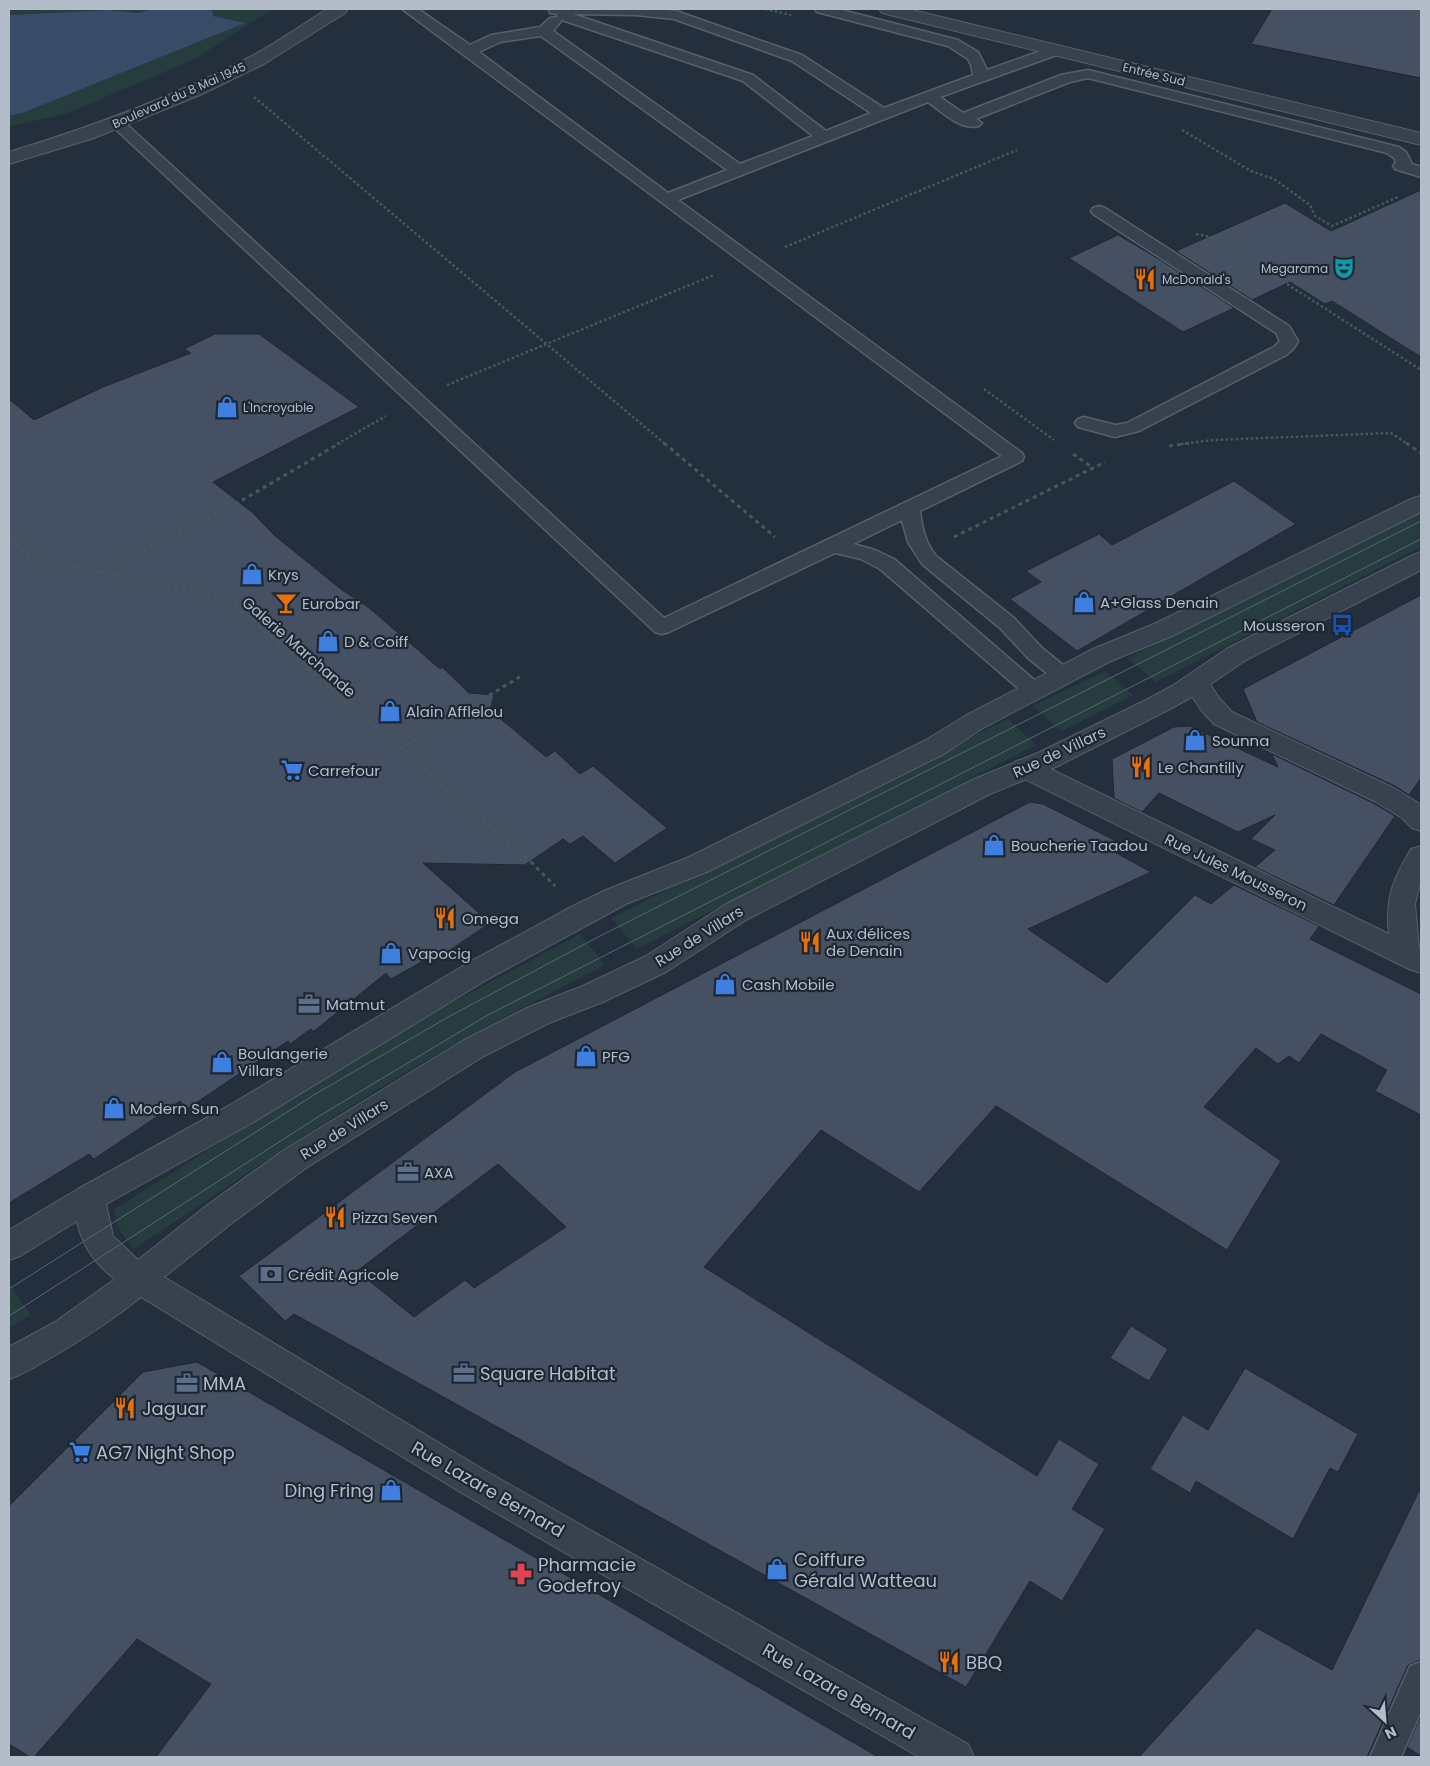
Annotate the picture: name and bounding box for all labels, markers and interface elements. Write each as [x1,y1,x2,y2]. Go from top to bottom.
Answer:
street label: Boulevard du 8 Mai 1945 [109,58,249,132]
street label: Entrée Sud [1121,58,1187,90]
theatre icon: Megarama [1331,255,1357,281]
place label: Megarama [1261,260,1328,277]
restaurant icon: McDonald's [1132,266,1158,292]
place label: McDonald's [1162,271,1231,288]
shop icon: L'Incroyable [214,394,240,420]
place label: L'Incroyable [243,399,314,416]
shop icon: Krys [239,561,265,587]
place label: Krys [268,564,299,585]
shop icon: A+Glass Denain [1071,589,1097,615]
bar icon: Eurobar [273,590,299,616]
street label: Galerie Marchande [238,592,360,702]
place label: A+Glass Denain [1100,592,1218,613]
place label: Eurobar [302,593,361,614]
bus stop icon: Mousseron [1329,612,1355,638]
place label: Mousseron [1243,615,1325,636]
shop icon: D & Coiff [315,628,341,654]
place label: D & Coiff [344,631,409,652]
shop icon: Alain Afflelou [377,698,403,724]
place label: Alain Afflelou [406,701,503,722]
street label: Rue de Villars [1009,721,1109,783]
shop icon: Sounna [1182,727,1208,753]
place label: Sounna [1212,730,1269,751]
restaurant icon: Le Chantilly [1128,754,1154,780]
supermarket icon: Carrefour [279,757,305,783]
place label: Le Chantilly [1158,757,1244,778]
place label: Carrefour [308,760,380,781]
street label: Rue Jules Mousseron [1161,828,1311,916]
shop icon: Boucherie Taadou [981,832,1007,858]
place label: Boucherie Taadou [1011,835,1148,856]
street label: Rue de Villars [651,900,747,971]
restaurant icon: Omega [432,905,458,931]
place label: Omega [462,908,519,929]
place label: Aux délices de Denain [826,923,910,961]
restaurant icon: Aux délices de Denain [797,929,823,955]
shop icon: Vapocig [378,940,404,966]
place label: Vapocig [408,943,471,964]
shop icon: Cash Mobile [712,971,738,997]
place label: Cash Mobile [742,974,835,995]
office icon: Matmut [296,991,322,1017]
place label: Matmut [326,994,385,1015]
place label: Boulangerie Villars [238,1043,328,1081]
shop icon: PFG [573,1043,599,1069]
place label: PFG [602,1046,630,1067]
shop icon: Boulangerie Villars [209,1049,235,1075]
street label: Rue de Villars [296,1093,392,1164]
shop icon: Modern Sun [101,1095,127,1121]
place label: Modern Sun [130,1098,219,1119]
office icon: AXA [395,1159,421,1185]
place label: AXA [424,1162,454,1183]
restaurant icon: Pizza Seven [322,1204,348,1230]
place label: Pizza Seven [352,1207,438,1228]
bank icon: Crédit Agricole [258,1261,284,1287]
place label: Crédit Agricole [288,1264,399,1285]
office icon: Square Habitat [451,1360,477,1386]
place label: Square Habitat [480,1361,616,1386]
office icon: MMA [174,1370,200,1396]
place label: MMA [203,1371,246,1396]
restaurant icon: Jaguar [112,1395,138,1421]
place label: Jaguar [142,1396,207,1421]
street label: Rue Lazare Bernard [407,1435,569,1543]
supermarket icon: AG7 Night Shop [67,1439,93,1465]
place label: AG7 Night Shop [96,1440,235,1465]
shop icon: Ding Fring [378,1477,404,1503]
place label: Ding Fring [284,1478,374,1503]
place label: Coiffure Gérald Watteau [794,1547,937,1593]
place label: Pharmacie Godefroy [538,1552,636,1598]
shop icon: Coiffure Gérald Watteau [764,1556,790,1582]
pharmacy icon: Pharmacie Godefroy [508,1561,534,1587]
street label: Rue Lazare Bernard [758,1637,920,1745]
restaurant icon: BBQ [936,1649,962,1675]
place label: BBQ [966,1650,1002,1675]
north arrow [1360,1696,1410,1746]
text: N [1382,1721,1400,1744]

